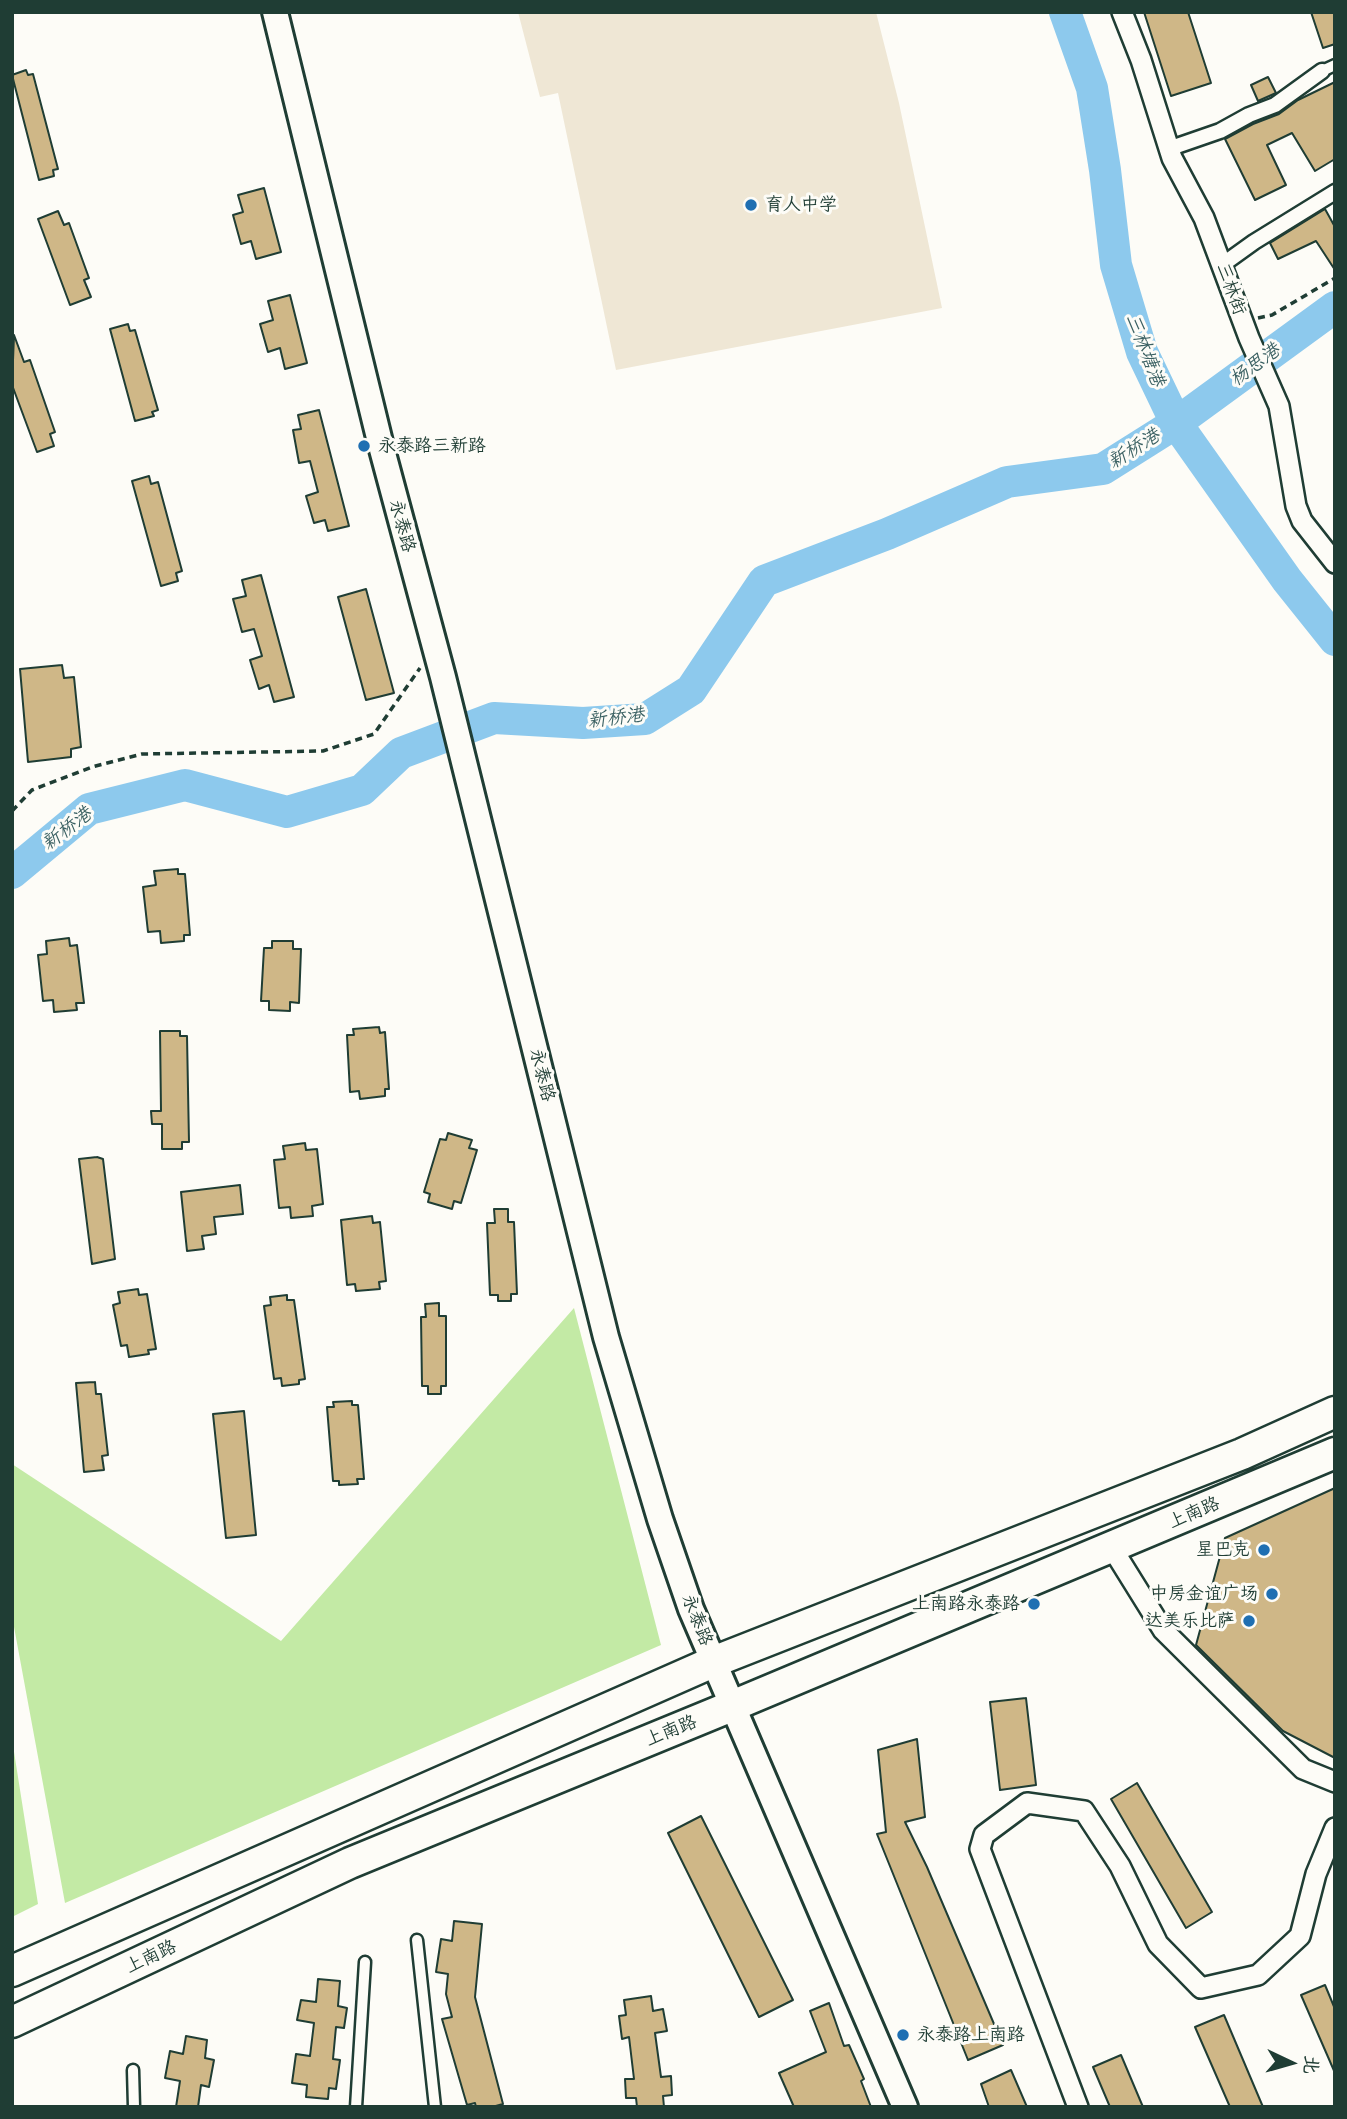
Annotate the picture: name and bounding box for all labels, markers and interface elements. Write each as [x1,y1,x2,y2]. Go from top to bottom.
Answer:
place label: 育人中学 [765,194,837,216]
marker: 育人中学 [743,197,759,213]
street label: 三林街 [1212,260,1250,318]
water label: 三林塘港 [1121,310,1169,390]
water label: 杨思港 [1225,339,1285,391]
water label: 新桥港 [1104,424,1164,474]
place label: 永泰路三新路 [378,435,486,457]
marker: 永泰路三新路 [356,438,372,454]
street label: 永泰路 [385,497,419,555]
water label: 新桥港 [586,703,646,733]
water label: 新桥港 [37,803,97,855]
street label: 永泰路 [525,1046,559,1104]
street label: 上南路 [1165,1493,1223,1533]
place label: 星巴克 [1196,1539,1250,1561]
marker: 星巴克 [1256,1542,1272,1558]
place label: 中房金谊广场 [1150,1583,1258,1605]
marker: 中房金谊广场 [1264,1586,1280,1602]
street label: 永泰路 [677,1591,717,1649]
place label: 上南路永泰路 [912,1593,1020,1615]
marker: 上南路永泰路 [1026,1596,1042,1612]
place label: 达美乐比萨 [1145,1610,1235,1632]
marker: 达美乐比萨 [1241,1613,1257,1629]
street label: 上南路 [642,1711,700,1751]
street label: 上南路 [122,1936,180,1978]
place label: 永泰路上南路 [917,2024,1025,2046]
marker: 永泰路上南路 [895,2027,911,2043]
north arrow [1256,2028,1326,2098]
text: 北 [1299,2054,1325,2075]

